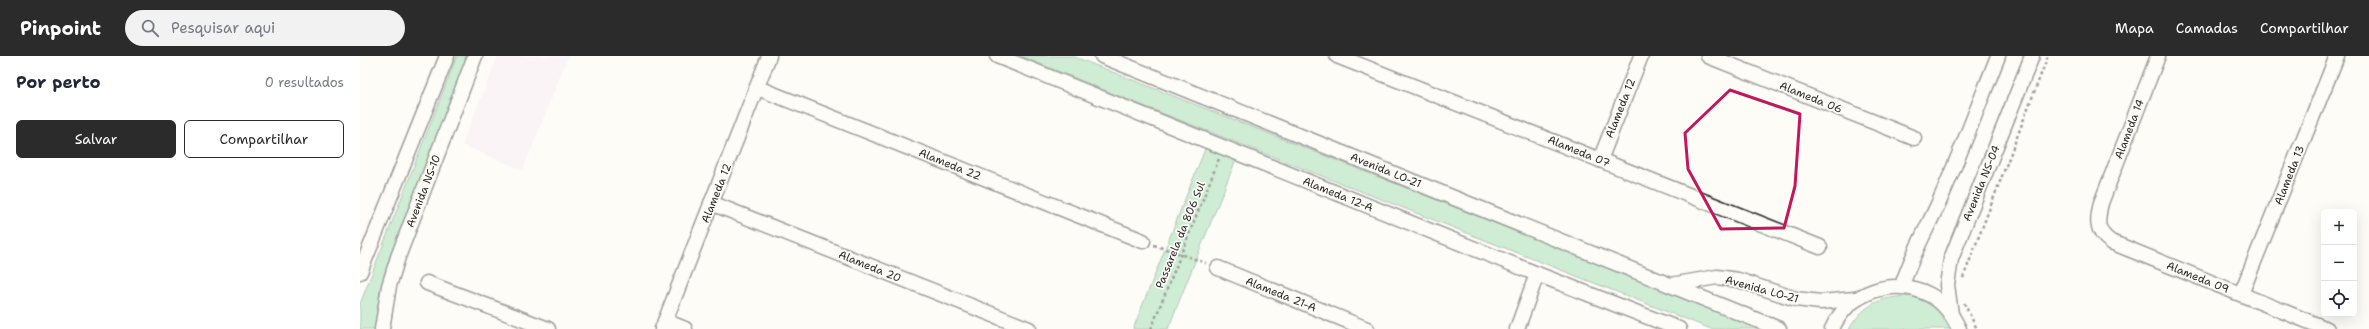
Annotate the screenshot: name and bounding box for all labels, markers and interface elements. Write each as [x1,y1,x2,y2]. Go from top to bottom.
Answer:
search box [125,10,405,46]
text: Pinpoint [20,16,101,41]
icon: search [139,17,161,39]
text: Pesquisar aqui [171,18,275,38]
text: Mapa [2115,19,2154,37]
text: Camadas [2176,19,2238,37]
text: Compartilhar [2260,19,2349,37]
text: Por perto [16,71,101,93]
text: 0 resultados [265,74,344,91]
street label: Alameda 12 [1602,76,1639,140]
street label: Alameda 06 [1777,78,1844,117]
street label: Alameda 14 [2111,97,2148,161]
button: Salvar [16,120,176,158]
button: Compartilhar [184,120,344,158]
street label: Alameda 07 [1545,132,1612,171]
street label: Avenida NS-04 [1959,143,2004,223]
street label: Alameda 13 [2271,143,2308,207]
street label: Alameda 22 [916,145,983,184]
street label: Avenida LO-21 [1348,149,1424,192]
street label: Avenida NS-10 [403,153,444,230]
street label: Alameda 12 [698,161,735,225]
street label: Alameda 12-A [1300,174,1375,215]
street label: Passarela da 806 Sul [1152,179,1209,291]
map controls [2321,209,2357,317]
button: + [2321,209,2357,245]
button: − [2321,245,2357,281]
street label: Alameda 20 [836,247,903,286]
street label: Alameda 09 [2164,258,2231,297]
street label: Avenida LO-21 [1724,272,1800,306]
street label: Alameda 21-A [1243,273,1318,315]
button: locate [2321,281,2357,317]

